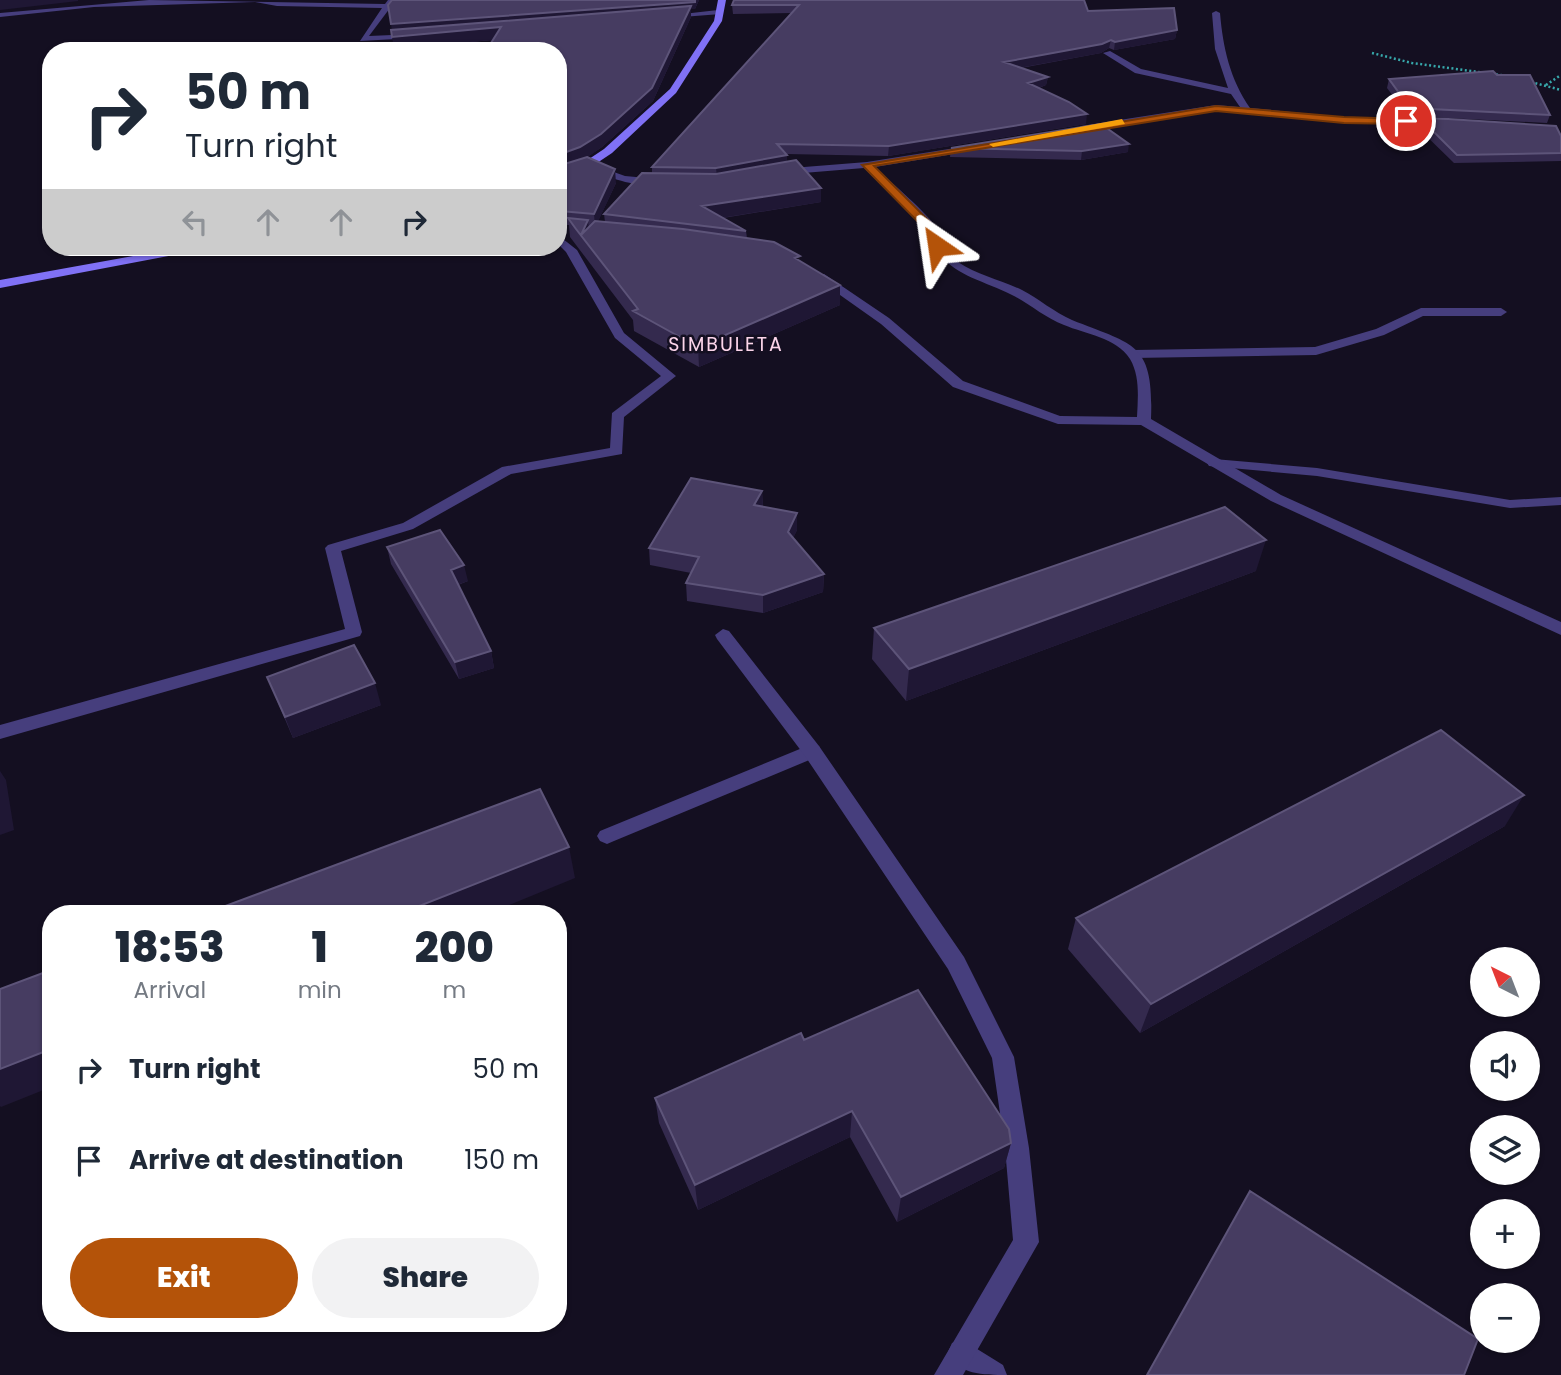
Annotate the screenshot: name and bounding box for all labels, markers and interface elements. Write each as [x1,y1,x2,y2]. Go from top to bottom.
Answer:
text: 50 m [185,58,311,126]
icon: right [70,70,161,161]
pin [1376,91,1436,151]
icon: arrive [1387,102,1425,140]
text: Turn right [185,123,337,168]
icon: left [176,203,214,241]
icon: ahead [249,203,287,241]
icon: ahead [322,203,360,241]
icon: right [395,203,433,241]
position arrow [900,209,974,283]
district label: SIMBULETA [668,331,784,358]
text: 18:53 [115,918,225,977]
text: 1 [312,918,328,977]
text: 200 [415,918,494,977]
north arrow [1470,947,1540,1017]
map controls [1470,947,1540,1353]
text: Arrival [134,974,206,1006]
text: min [298,974,342,1006]
text: m [443,974,466,1006]
button: sound [1470,1031,1540,1101]
icon: right [70,1051,108,1089]
text: Turn right [129,1051,261,1087]
text: 50 m [473,1051,539,1087]
button: layers [1470,1115,1540,1185]
icon: arrive [70,1142,108,1180]
text: Arrive at destination [129,1142,404,1178]
text: 150 m [464,1142,539,1178]
button: + [1470,1199,1540,1269]
button: Exit [70,1238,298,1318]
button: Share [312,1238,539,1318]
button: − [1470,1283,1540,1353]

